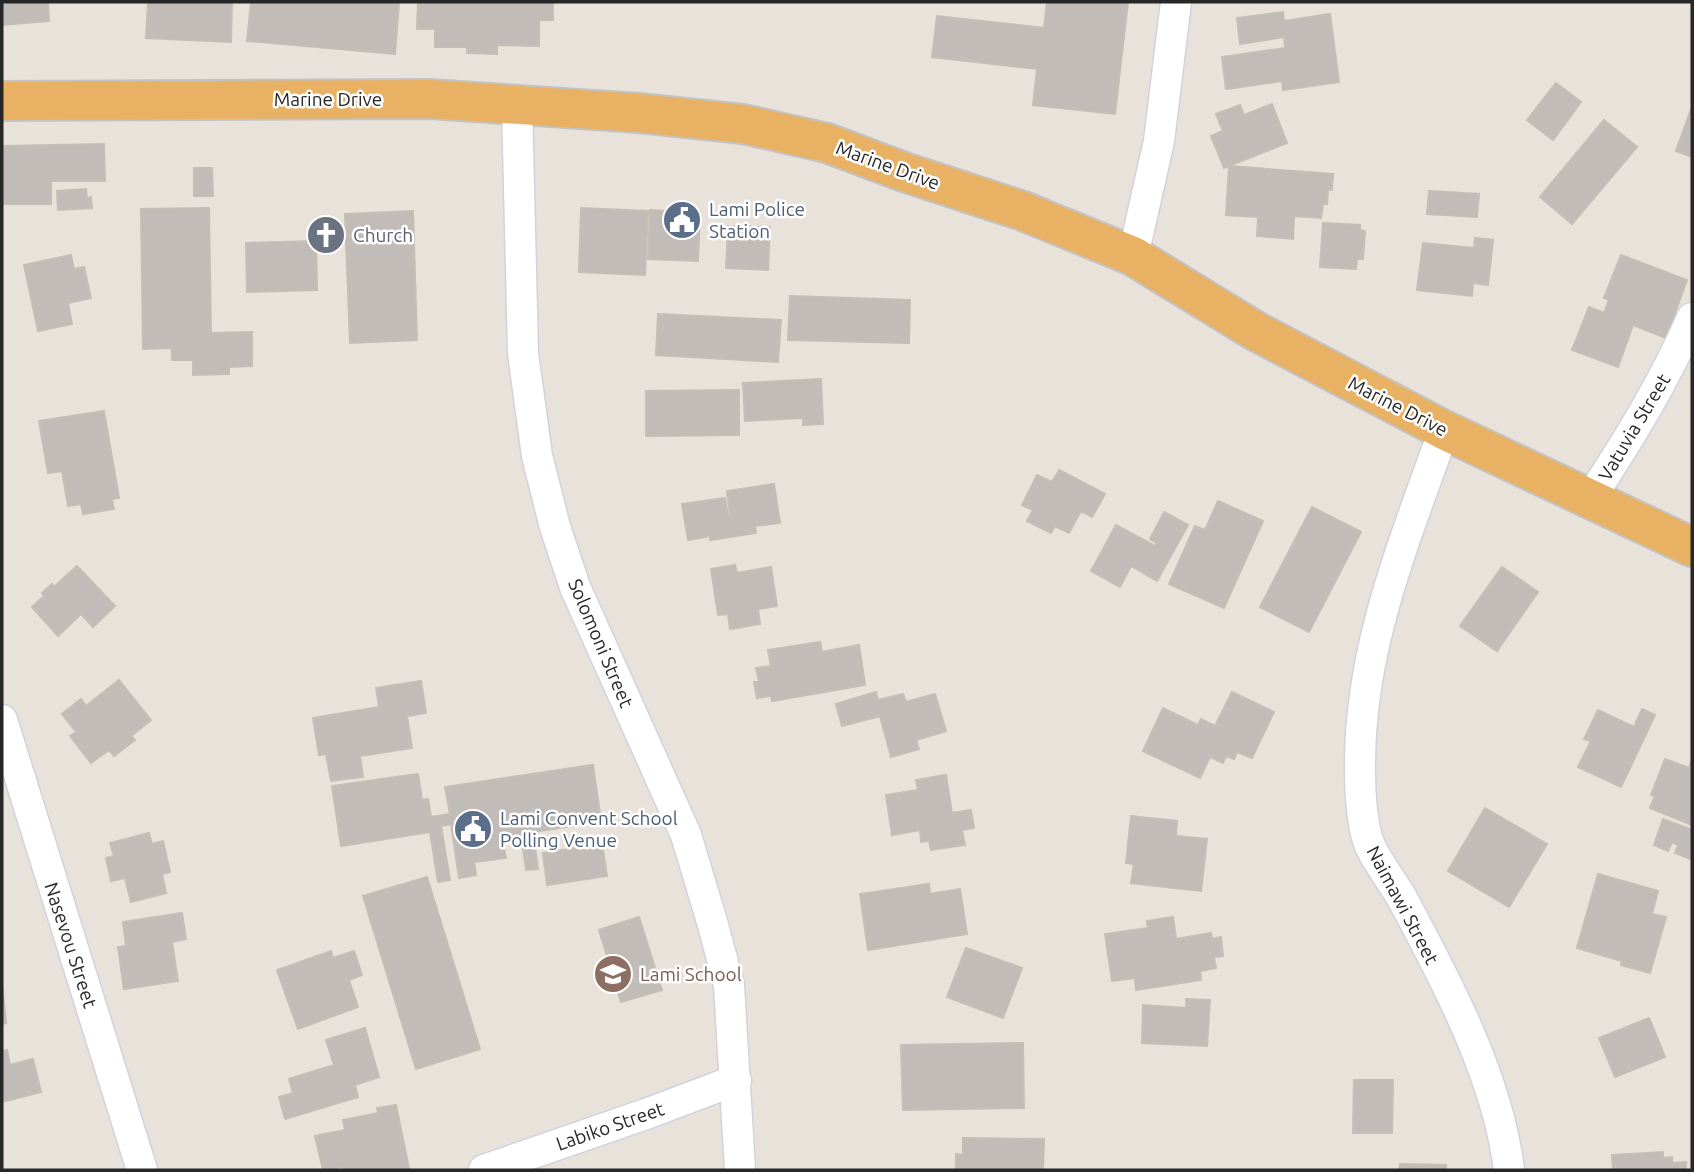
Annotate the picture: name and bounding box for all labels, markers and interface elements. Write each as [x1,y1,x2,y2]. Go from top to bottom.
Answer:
street label: Marine Drive [274,88,382,110]
street label: Marine Drive [833,136,943,194]
place label: Lami Police Station [709,198,805,242]
public building icon: Lami Police Station [661,199,703,241]
church icon: Church [305,214,347,256]
place label: Church [353,224,413,246]
street label: Vatuvia Street [1593,369,1675,484]
street label: Marine Drive [1345,372,1451,440]
street label: Solomoni Street [564,575,638,711]
place label: Lami Convent School Polling Venue [500,807,678,851]
public building icon: Lami Convent School Polling Venue [452,808,494,850]
street label: Naimawi Street [1363,842,1444,968]
street label: Nasevou Street [40,879,102,1011]
school or university icon: Lami School [592,953,634,995]
place label: Lami School [640,963,742,985]
street label: Labiko Street [553,1097,667,1155]

